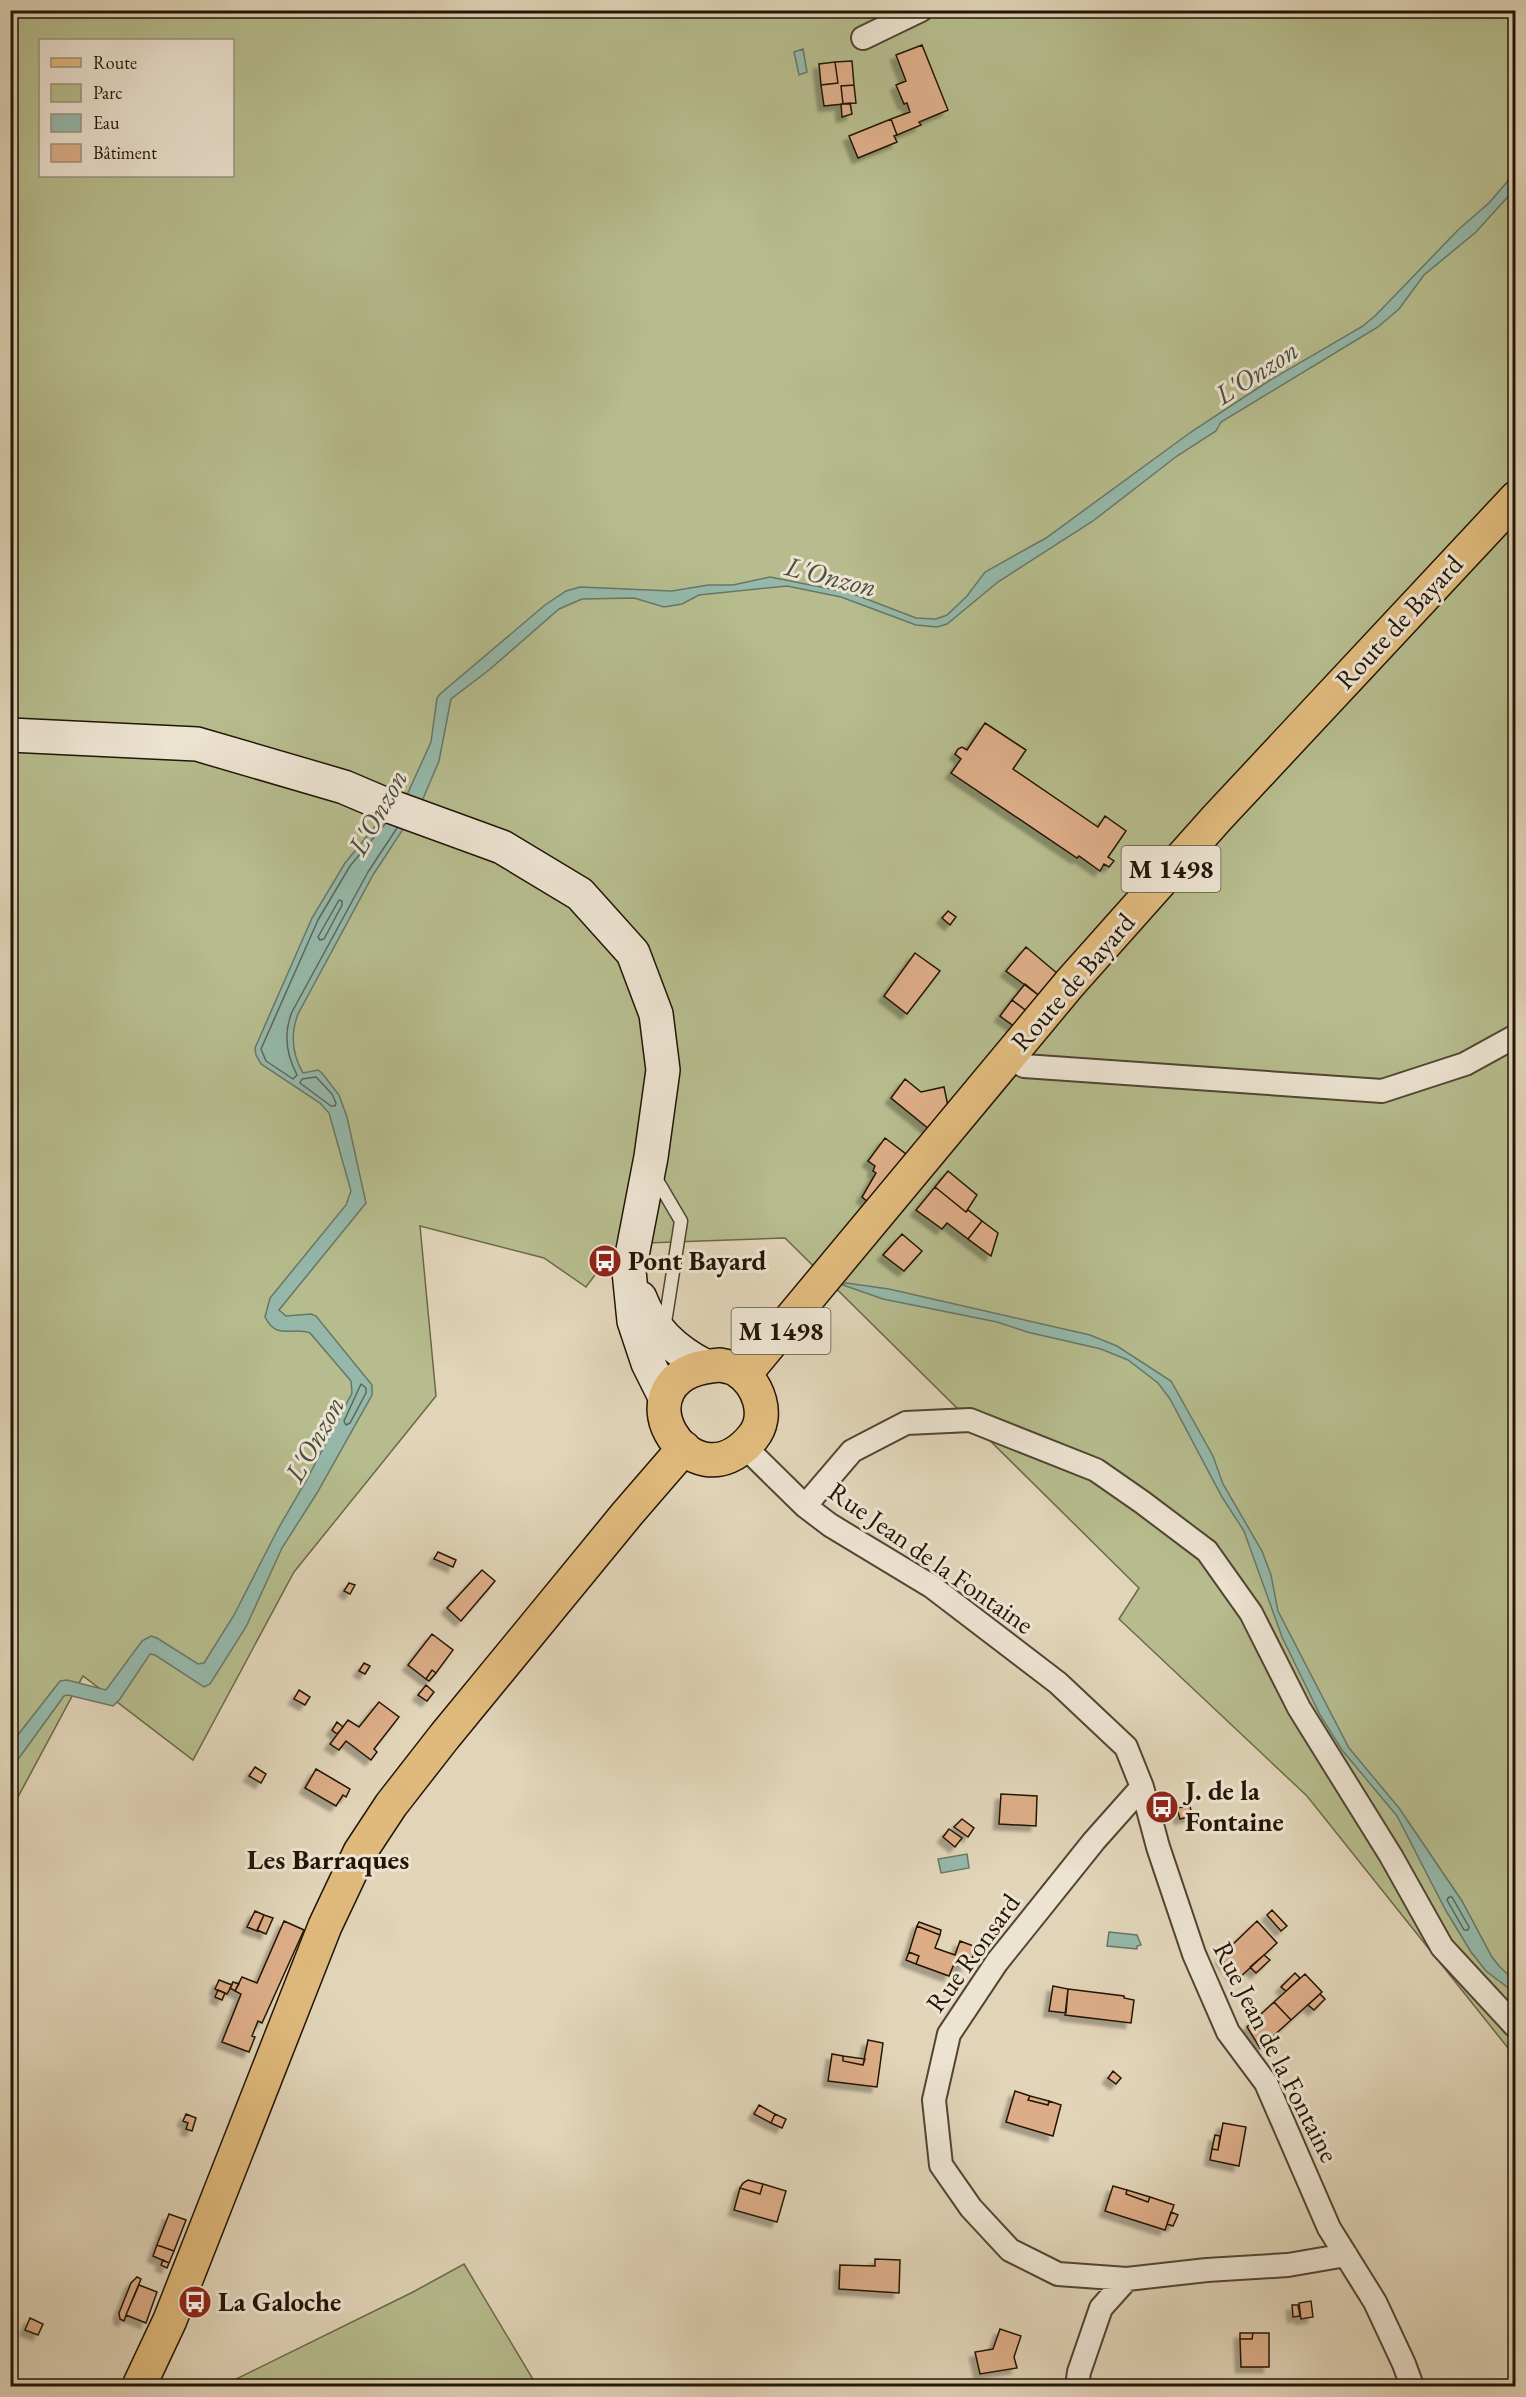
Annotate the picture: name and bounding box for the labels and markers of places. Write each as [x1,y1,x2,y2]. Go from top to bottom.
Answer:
bus stop icon: Pont Bayard [587,1243,623,1279]
place label: Pont Bayard [628,1243,767,1278]
place label: J. de la Fontaine [1182,1773,1284,1839]
bus stop icon: J. de la Fontaine [1144,1789,1180,1825]
bus stop icon: La Galoche [177,2284,213,2320]
place label: La Galoche [218,2284,341,2319]

